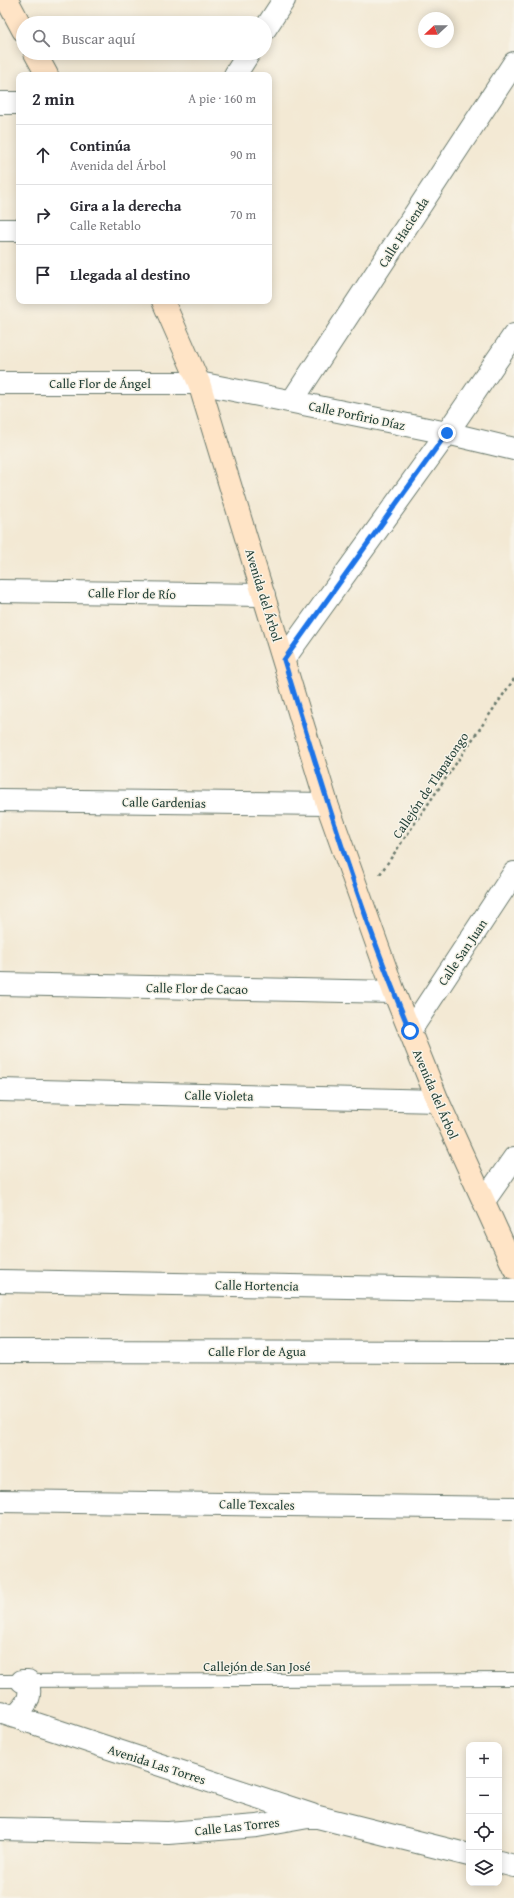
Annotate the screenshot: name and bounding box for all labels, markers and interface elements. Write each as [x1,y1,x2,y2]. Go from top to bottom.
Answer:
north arrow [418,12,454,48]
search box [16,16,272,60]
icon: search [30,27,52,49]
text: Buscar aquí [62,28,135,49]
text: 2 min [32,86,74,111]
text: A pie · 160 m [188,89,256,108]
text: Continúa [70,135,131,156]
icon: ahead [32,144,54,166]
text: 90 m [230,145,256,164]
text: Avenida del Árbol [70,156,166,175]
street label: Calle Hacienda [374,193,434,271]
text: Gira a la derecha [70,195,181,216]
icon: right [32,204,54,226]
text: 70 m [230,205,256,224]
text: Calle Retablo [70,216,141,235]
icon: arrive [32,264,54,286]
text: Llegada al destino [70,264,190,285]
street label: Calle Flor de Ángel [49,374,151,393]
street label: Calle Porfirio Díaz [307,396,407,435]
route end [438,424,456,442]
street label: Avenida del Árbol [240,546,287,644]
street label: Calle Flor de Río [88,583,177,604]
street label: Callejón de Tlapatongo [388,728,473,842]
street label: Calle Gardenias [122,792,206,813]
street label: Calle San Juan [433,915,492,989]
street label: Calle Flor de Cacao [146,978,249,999]
route start [401,1022,419,1040]
street label: Avenida del Árbol [408,1046,463,1143]
street label: Calle Violeta [184,1085,254,1106]
street label: Calle Hortencia [215,1275,300,1296]
street label: Calle Flor de Agua [208,1342,307,1361]
street label: Calle Texcales [219,1494,295,1515]
street label: Callejón de San José [203,1657,311,1676]
street label: Avenida Las Torres [105,1740,208,1789]
map controls [466,1742,502,1886]
button: + [466,1742,502,1778]
button: − [466,1778,502,1814]
street label: Calle Las Torres [194,1813,280,1840]
button: locate [466,1814,502,1850]
button: layers [466,1850,502,1886]

